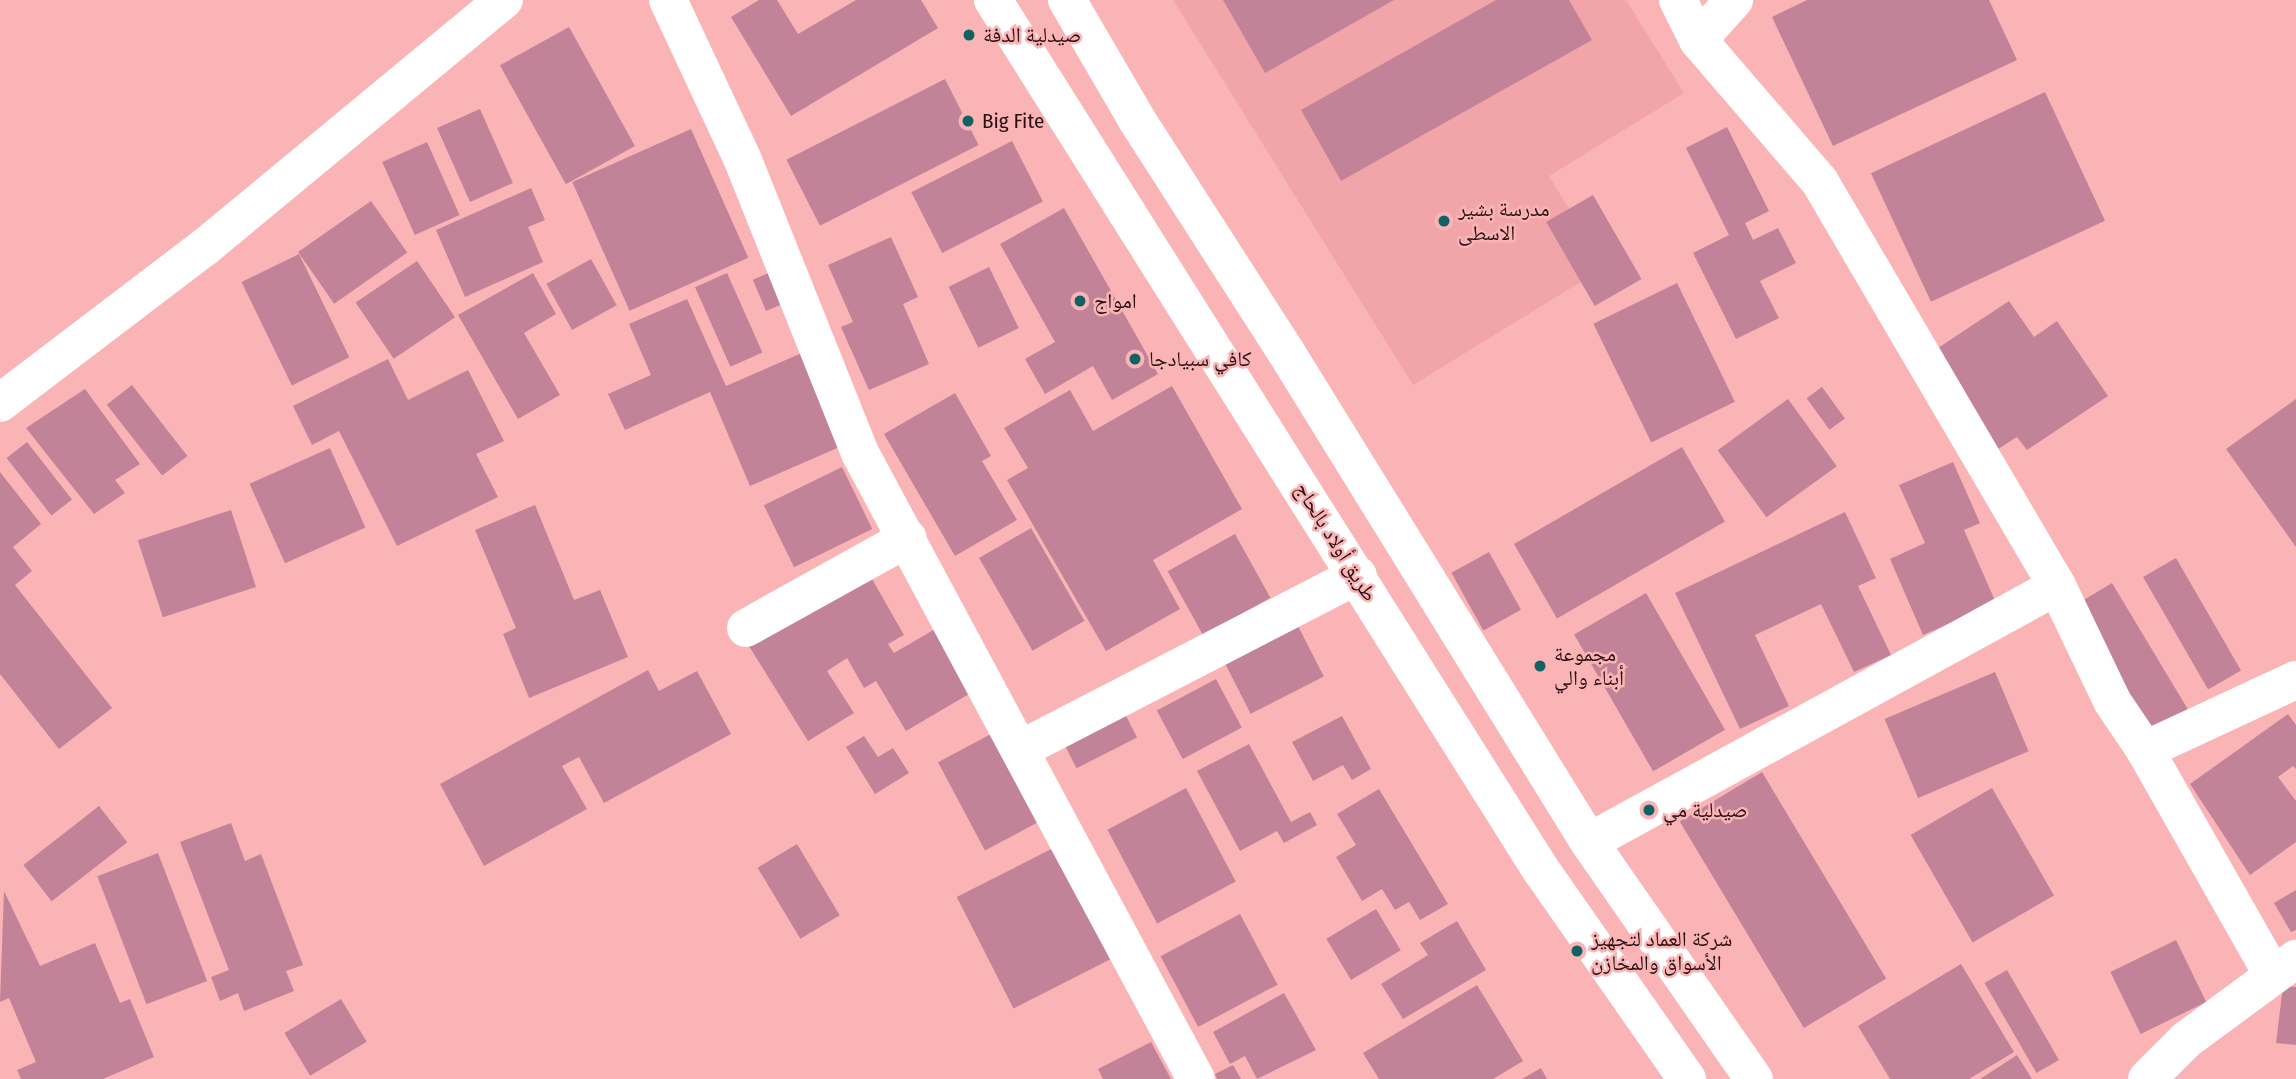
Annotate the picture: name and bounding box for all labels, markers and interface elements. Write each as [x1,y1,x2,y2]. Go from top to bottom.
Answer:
place label: صيدلية الدفة [983,22,1081,48]
marker: صيدلية الدفة [961,27,977,43]
place label: Big Fite [982,108,1044,134]
marker: Big Fite [960,113,976,129]
place label: مدرسة بشير الاسطى [1458,196,1550,246]
marker: مدرسة بشير الاسطى [1436,213,1452,229]
place label: امواج [1094,288,1137,314]
marker: امواج [1072,293,1088,309]
place label: كافي سبيادجا [1149,346,1251,372]
marker: كافي سبيادجا [1127,351,1143,367]
street label: طريق أولاد بالحاج [1289,478,1383,606]
place label: مجموعة أبناء والي [1554,641,1624,691]
marker: مجموعة أبناء والي [1532,658,1548,674]
place label: صيدلية مي [1663,797,1747,823]
marker: صيدلية مي [1641,802,1657,818]
place label: شركة العماد لتجهيز الأسواق والمخازن [1591,926,1732,976]
marker: شركة العماد لتجهيز الأسواق والمخازن [1569,943,1585,959]

